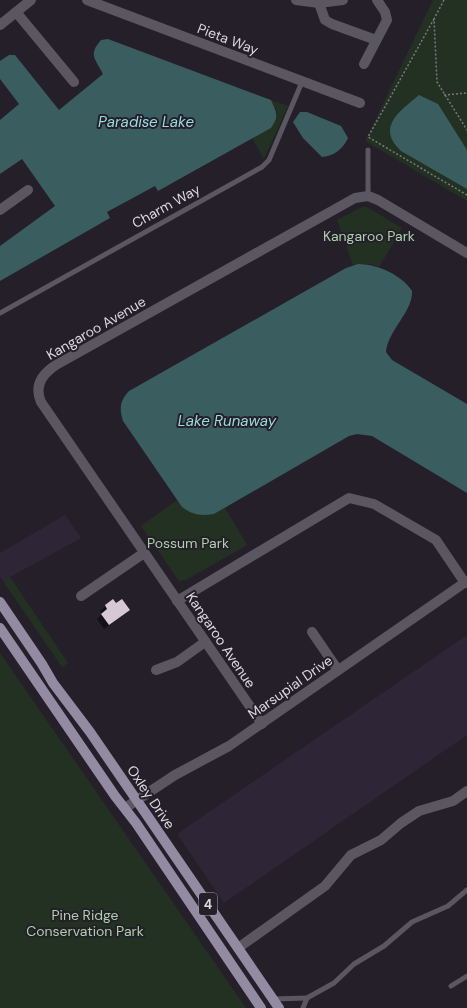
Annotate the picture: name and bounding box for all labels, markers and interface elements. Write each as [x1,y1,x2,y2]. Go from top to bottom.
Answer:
street label: Pieta Way [195,19,261,59]
water label: Paradise Lake [98,112,194,132]
street label: Charm Way [129,180,203,232]
park label: Kangaroo Park [323,227,415,245]
street label: Kangaroo Avenue [43,292,149,364]
water label: Lake Runaway [178,411,277,431]
park label: Possum Park [147,534,229,552]
street label: Kangaroo Avenue [182,589,260,691]
street label: Marsupial Drive [244,651,336,723]
street label: Oxley Drive [123,762,179,832]
road number: 4 [199,893,217,915]
park label: Pine Ridge Conservation Park [26,906,144,940]

